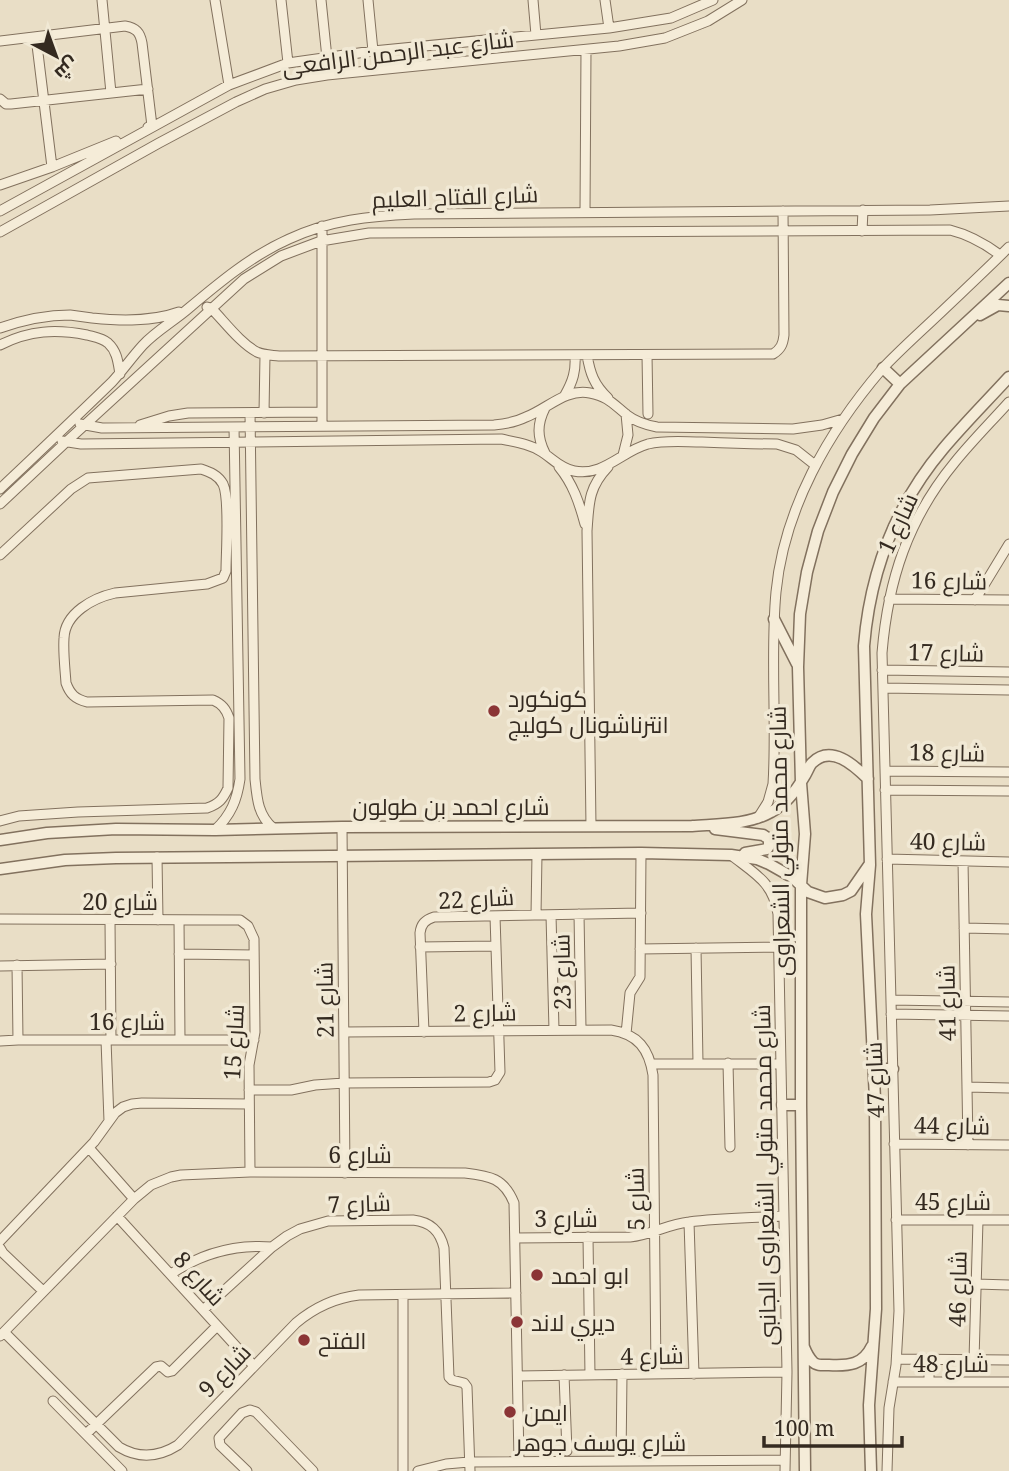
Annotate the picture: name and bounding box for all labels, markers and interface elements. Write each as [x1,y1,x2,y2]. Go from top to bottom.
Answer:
north arrow [21,21,91,91]
street label: شارع عبد الرحمن الرافعى [280,22,516,83]
text: ش [49,51,85,87]
street label: شارع الفتاح العليم [371,177,539,216]
street label: شارع 1 [869,488,926,559]
street label: شارع 16 [911,563,987,598]
street label: شارع 17 [908,635,984,670]
place label: كونكورد انترناشونال كوليج [508,682,669,741]
marker: كونكورد انترناشونال كوليج [486,703,502,719]
street label: شارع محمد متولي الشعراوى [761,705,800,976]
street label: شارع 18 [909,735,985,770]
street label: شارع احمد بن طولون [353,790,549,823]
street label: شارع 40 [910,824,986,859]
street label: شارع 22 [437,880,515,917]
street label: شارع 20 [82,885,158,918]
street label: شارع 23 [544,934,579,1010]
street label: شارع 21 [307,962,342,1038]
street label: شارع 41 [929,965,964,1041]
street label: شارع 2 [453,995,517,1030]
street label: شارع 15 [215,1003,252,1081]
street label: شارع محمد متولي الشعراوى الجانبى [745,1004,786,1346]
street label: شارع 16 [89,1005,165,1038]
street label: شارع 47 [857,1041,892,1119]
street label: شارع 44 [914,1108,990,1143]
street label: شارع 6 [328,1138,392,1171]
street label: شارع 5 [618,1167,653,1231]
street label: شارع 45 [915,1185,991,1218]
street label: شارع 7 [327,1186,391,1221]
street label: شارع 3 [534,1202,598,1235]
street label: شارع 8 [166,1244,233,1313]
street label: شارع 46 [940,1251,975,1327]
place label: ابو احمد [551,1259,629,1291]
marker: ابو احمد [529,1267,545,1283]
place label: ديري لاند [531,1306,615,1341]
marker: ديري لاند [509,1314,525,1330]
place label: الفتح [318,1324,366,1357]
marker: الفتح [296,1332,312,1348]
street label: شارع 9 [190,1336,258,1405]
street label: شارع 4 [620,1338,684,1373]
street label: شارع 48 [913,1347,989,1380]
place label: ايمن [524,1396,568,1428]
marker: ايمن [502,1404,518,1420]
scale bar [764,1404,902,1448]
text: 100 m [774,1414,835,1442]
street label: شارع يوسف جوهر [514,1426,686,1459]

